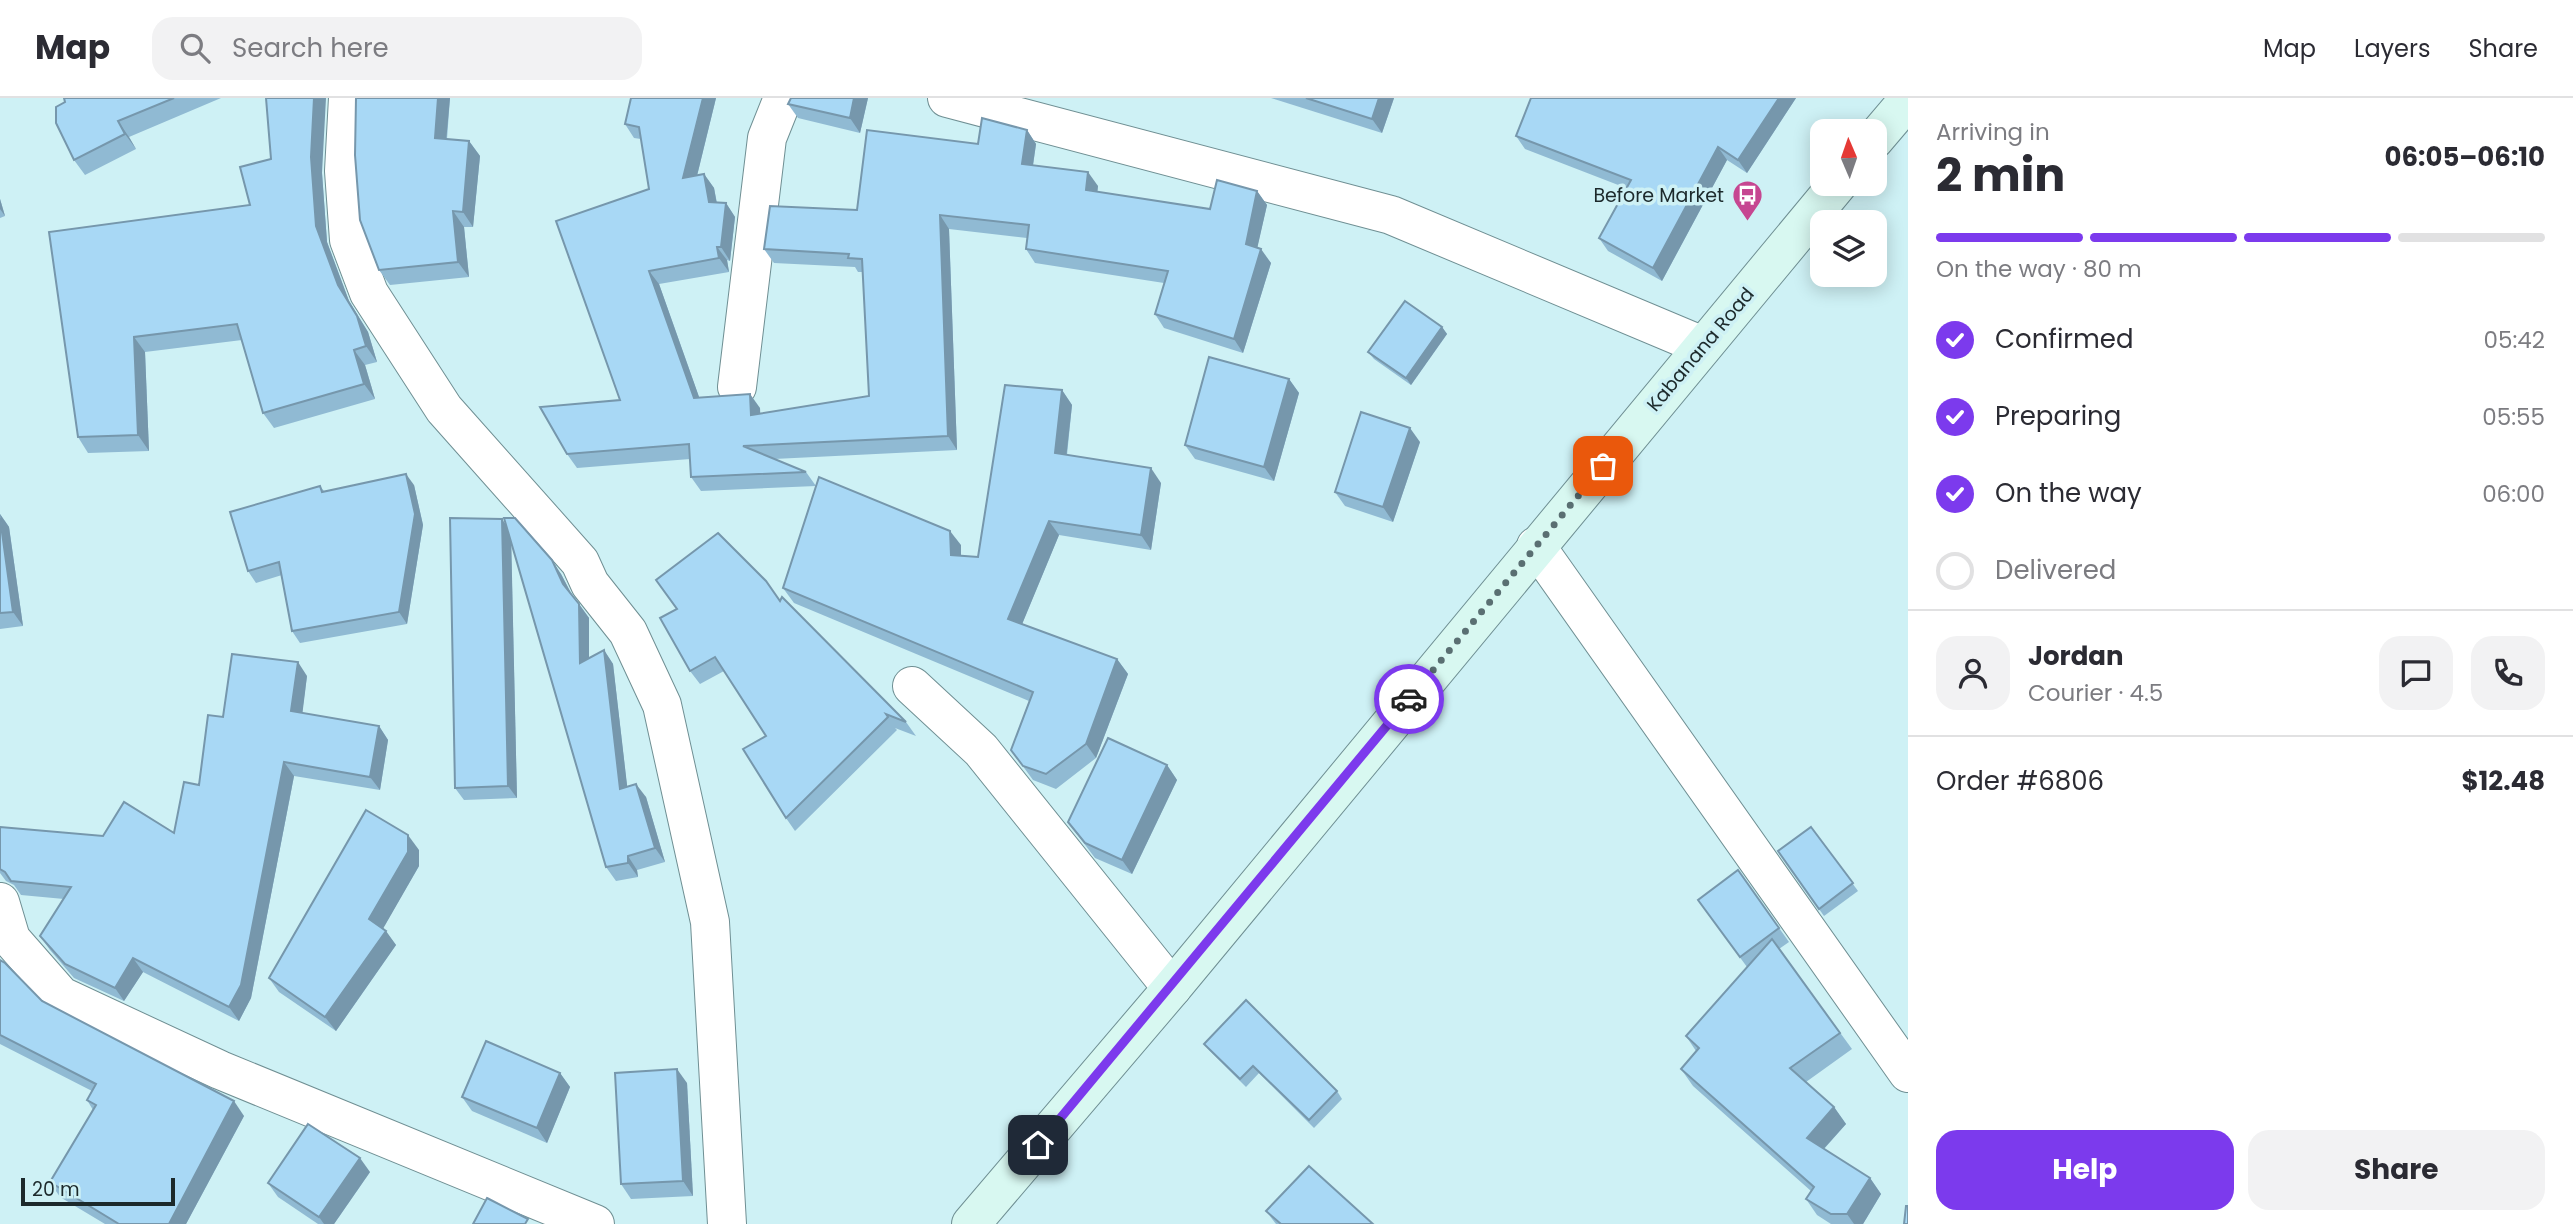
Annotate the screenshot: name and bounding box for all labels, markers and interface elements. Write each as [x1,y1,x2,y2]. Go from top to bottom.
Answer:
search box [152,17,642,80]
text: Map [35,24,110,71]
icon: search [176,29,214,67]
text: Search here [232,30,389,66]
text: Map [2263,32,2316,65]
text: Layers [2354,32,2430,65]
text: Share [2468,32,2538,65]
text: Arriving in [1936,116,2050,148]
north arrow [1810,119,1886,196]
map controls [1810,119,1887,287]
text: 06:05–06:10 [2385,139,2545,175]
text: 2 min [1936,143,2065,207]
bus stop icon: Before Market [1730,178,1764,222]
place label: Before Market [1593,182,1724,209]
button: layers [1810,210,1887,287]
text: On the way · 80 m [1936,253,2142,285]
street label: Kabanana Road [1640,282,1760,417]
icon: check [1936,321,1974,359]
text: Confirmed [1995,321,2133,357]
text: 05:42 [2484,324,2545,356]
icon: check [1936,398,1974,436]
text: Preparing [1995,398,2121,434]
text: 05:55 [2482,401,2545,433]
pin [1573,436,1633,496]
icon: bag [1584,447,1622,485]
icon: check [1936,475,1974,513]
text: On the way [1995,475,2142,511]
text: 06:00 [2482,478,2545,510]
text: Delivered [1995,552,2116,588]
button: person [1936,636,2010,710]
button: chat [2379,636,2453,710]
button: phone [2471,636,2545,710]
text: Jordan [2028,638,2124,674]
courier [1374,664,1444,734]
text: Courier · 4.5 [2028,677,2163,709]
icon: car [1390,680,1428,718]
text: Order #6806 [1936,763,2104,799]
text: $12.48 [2461,763,2545,799]
pin [1008,1115,1068,1175]
icon: home [1019,1126,1057,1164]
button: Help [1936,1130,2234,1210]
button: Share [2248,1130,2545,1210]
scale bar [21,1175,175,1207]
text: 20 m [32,1176,80,1203]

